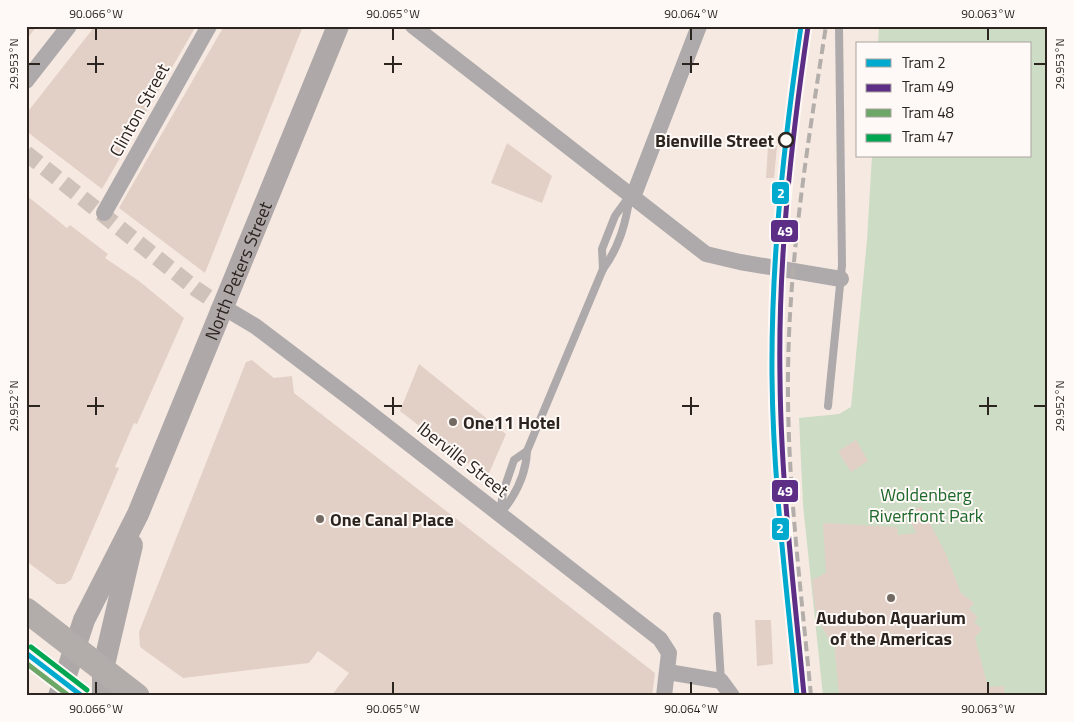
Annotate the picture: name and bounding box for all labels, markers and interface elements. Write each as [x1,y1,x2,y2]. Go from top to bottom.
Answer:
text: 90.066°W [69,4,123,23]
text: 90.065°W [366,4,420,23]
text: 90.064°W [664,4,718,23]
text: 90.063°W [961,4,1015,23]
text: 29.953°N [4,38,23,90]
text: 29.953°N [1050,38,1069,90]
legend [856,42,1032,158]
text: Tram 2 [902,51,946,74]
street label: Clinton Street [102,58,176,162]
text: Tram 49 [902,75,954,98]
text: Tram 48 [902,101,954,124]
text: Tram 47 [902,125,954,148]
place label: Bienville Street [655,127,774,154]
marker: Bienville Street [778,132,794,148]
line badge: 2 [771,181,790,205]
text: 2 [777,182,785,203]
street label: North Peters Street [197,196,279,344]
line badge: 49 [770,219,799,243]
text: 49 [777,220,793,241]
text: 29.952°N [4,380,23,432]
text: 29.952°N [1050,380,1069,432]
place label: One11 Hotel [463,409,560,436]
street label: Iberville Street [412,415,515,504]
marker: One11 Hotel [447,416,459,428]
line badge: 49 [771,479,799,503]
text: 49 [777,480,793,501]
park label: Woldenberg Riverfront Park [869,481,984,529]
place label: One Canal Place [330,506,454,533]
marker: One Canal Place [314,513,326,525]
line badge: 2 [771,517,790,541]
text: 2 [776,517,784,538]
marker: Audubon Aquarium of the Americas [885,592,897,604]
place label: Audubon Aquarium of the Americas [816,604,966,652]
text: 90.066°W [69,699,123,718]
text: 90.065°W [366,699,420,718]
text: 90.064°W [664,699,718,718]
text: 90.063°W [961,699,1015,718]

